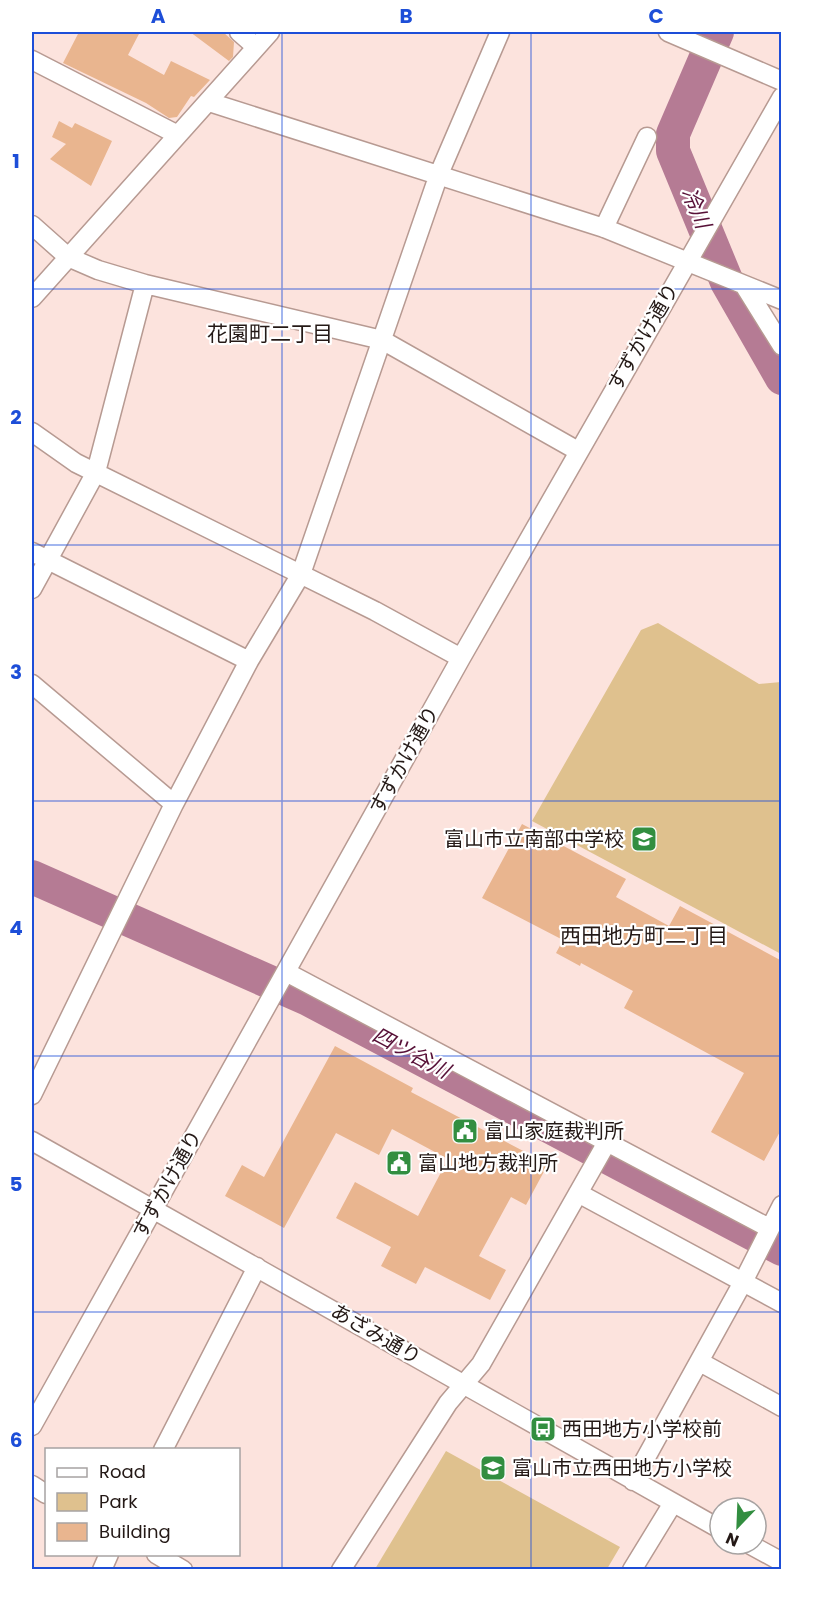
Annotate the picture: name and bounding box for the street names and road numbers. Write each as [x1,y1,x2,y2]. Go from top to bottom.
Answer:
street label: すずかけ通り [601,278,685,396]
street label: すずかけ通り [363,701,445,819]
street label: すずかけ通り [126,1125,208,1243]
street label: あざみ通り [326,1297,426,1371]

